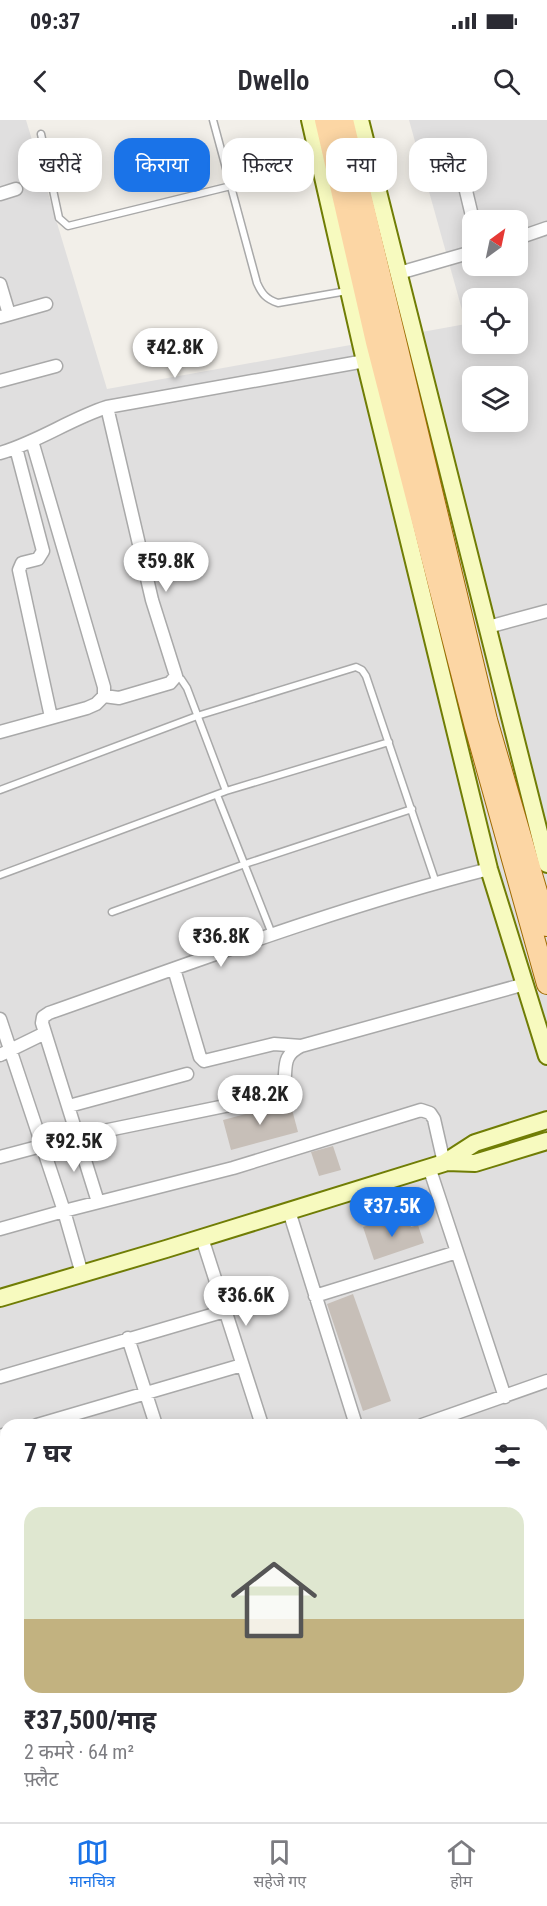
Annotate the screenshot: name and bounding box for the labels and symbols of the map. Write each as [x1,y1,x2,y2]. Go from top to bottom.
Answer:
north arrow [462,210,528,276]
pin: ₹42.8K [126,328,224,379]
pin: ₹59.8K [117,542,215,593]
pin: ₹36.8K [172,917,270,968]
pin: ₹48.2K [211,1075,309,1126]
pin: ₹92.5K [25,1122,123,1173]
pin: ₹37.5K [343,1187,441,1238]
pin: ₹36.6K [197,1276,295,1327]

